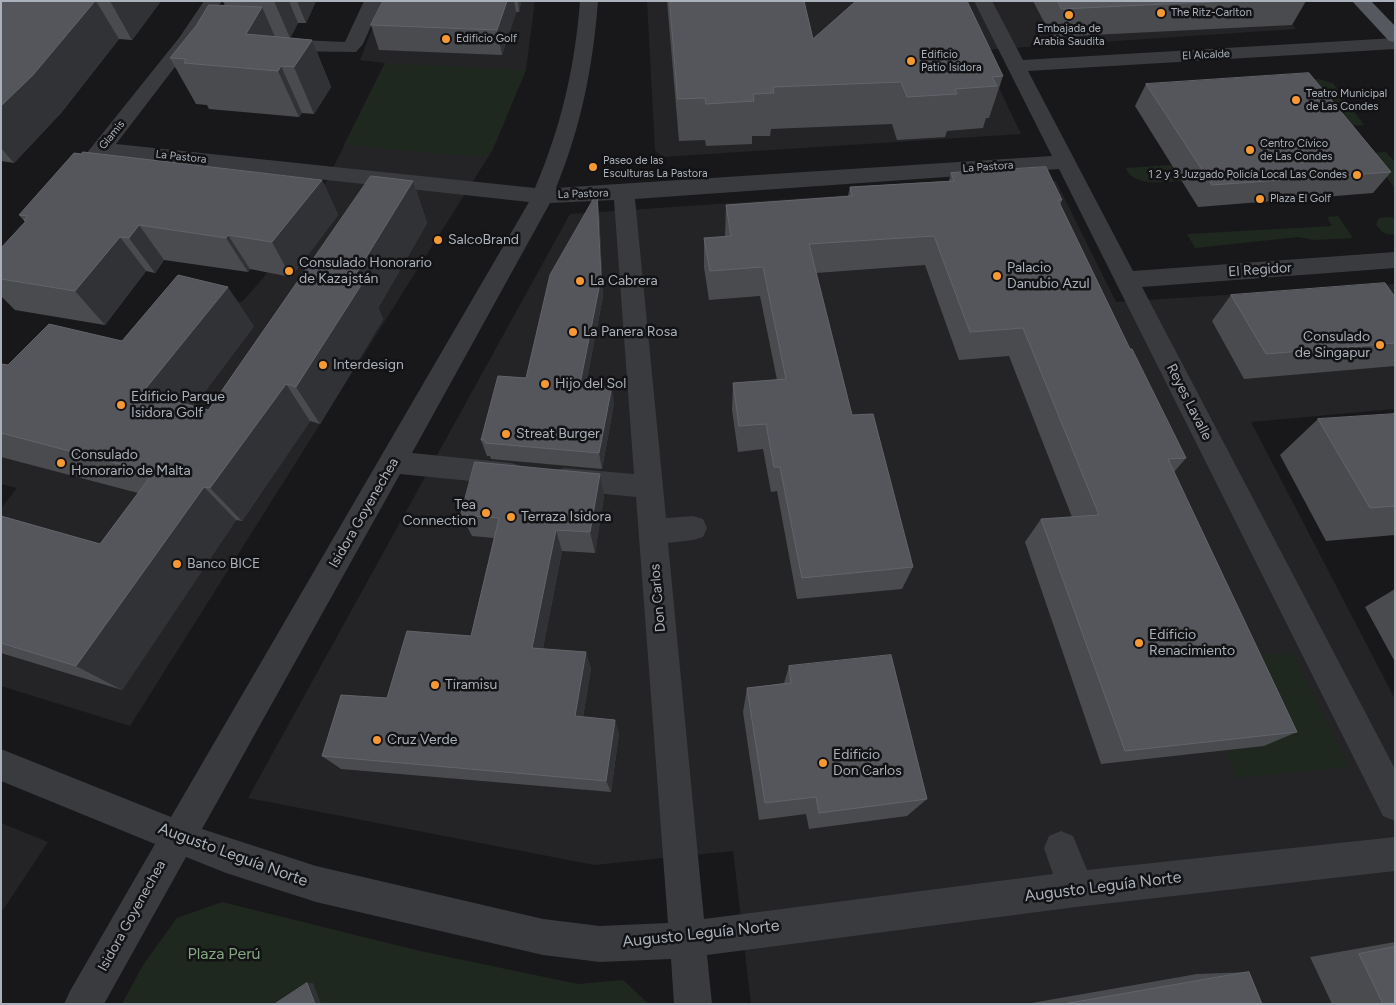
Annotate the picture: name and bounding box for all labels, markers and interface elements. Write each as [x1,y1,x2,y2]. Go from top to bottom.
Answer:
place label: The Ritz-Carlton [1171,6,1252,20]
marker: The Ritz-Carlton [1155,7,1167,19]
marker: Embajada de Arabia Saudita [1063,9,1075,21]
place label: Embajada de Arabia Saudita [1033,22,1105,48]
place label: Edificio Golf [456,32,517,46]
marker: Edificio Golf [440,33,452,45]
street label: El Alcalde [1182,47,1230,63]
place label: Edificio Patio Isidora [921,48,981,74]
marker: Edificio Patio Isidora [905,55,917,67]
place label: Teatro Municipal de Las Condes [1306,87,1387,113]
marker: Teatro Municipal de Las Condes [1290,94,1302,106]
street label: Glamis [96,118,128,152]
place label: Centro Cívico de Las Condes [1260,137,1332,163]
marker: Centro Cívico de Las Condes [1244,144,1256,156]
street label: La Pastora [155,148,207,166]
place label: Paseo de las Esculturas La Pastora [603,154,707,180]
street label: La Pastora [962,159,1014,175]
marker: Paseo de las Esculturas La Pastora [587,161,599,173]
place label: 1 2 y 3 Juzgado Policía Local Las Condes [1148,168,1347,182]
marker: 1 2 y 3 Juzgado Policía Local Las Condes [1351,169,1363,181]
street label: La Pastora [557,187,609,201]
place label: Plaza El Golf [1270,192,1331,206]
marker: Plaza El Golf [1254,193,1266,205]
place label: SalcoBrand [448,232,519,248]
marker: SalcoBrand [432,234,444,246]
place label: Consulado Honorario de Kazajstán [299,255,432,288]
street label: El Regidor [1228,259,1292,281]
place label: Palacio Danubio Azul [1007,260,1090,292]
marker: Consulado Honorario de Kazajstán [283,265,295,277]
marker: Palacio Danubio Azul [991,270,1003,282]
place label: La Cabrera [590,273,658,289]
marker: La Cabrera [574,275,586,287]
place label: La Panera Rosa [583,324,677,340]
marker: La Panera Rosa [567,326,579,338]
place label: Consulado de Singapur [1295,329,1370,362]
marker: Consulado de Singapur [1374,339,1386,351]
place label: Interdesign [333,357,404,373]
marker: Interdesign [317,359,329,371]
street label: Reyes Lavalle [1163,361,1215,443]
place label: Hijo del Sol [555,376,626,392]
marker: Hijo del Sol [539,378,551,390]
place label: Edificio Parque Isidora Golf [131,389,225,422]
marker: Edificio Parque Isidora Golf [115,399,127,411]
place label: Streat Burger [516,426,600,442]
marker: Streat Burger [500,428,512,440]
place label: Consulado Honorario de Malta [71,447,191,480]
street label: Isidora Goyenechea [326,455,402,571]
marker: Consulado Honorario de Malta [55,457,67,469]
place label: Tea Connection [402,497,476,530]
marker: Tea Connection [480,507,492,519]
place label: Terraza Isidora [521,509,611,525]
marker: Terraza Isidora [505,511,517,523]
place label: Banco BICE [187,556,260,572]
marker: Banco BICE [171,558,183,570]
street label: Don Carlos [647,563,669,633]
place label: Edificio Renacimiento [1149,627,1235,660]
marker: Edificio Renacimiento [1133,637,1145,649]
place label: Tiramisu [445,677,497,693]
marker: Tiramisu [429,679,441,691]
place label: Cruz Verde [387,732,457,748]
marker: Cruz Verde [371,734,383,746]
place label: Edificio Don Carlos [833,747,902,780]
marker: Edificio Don Carlos [817,757,829,769]
street label: Augusto Leguía Norte [156,819,310,891]
street label: Isidora Goyenechea [95,858,169,974]
street label: Augusto Leguía Norte [1024,868,1182,906]
street label: Augusto Leguía Norte [622,916,780,952]
park label: Plaza Perú [187,944,261,964]

